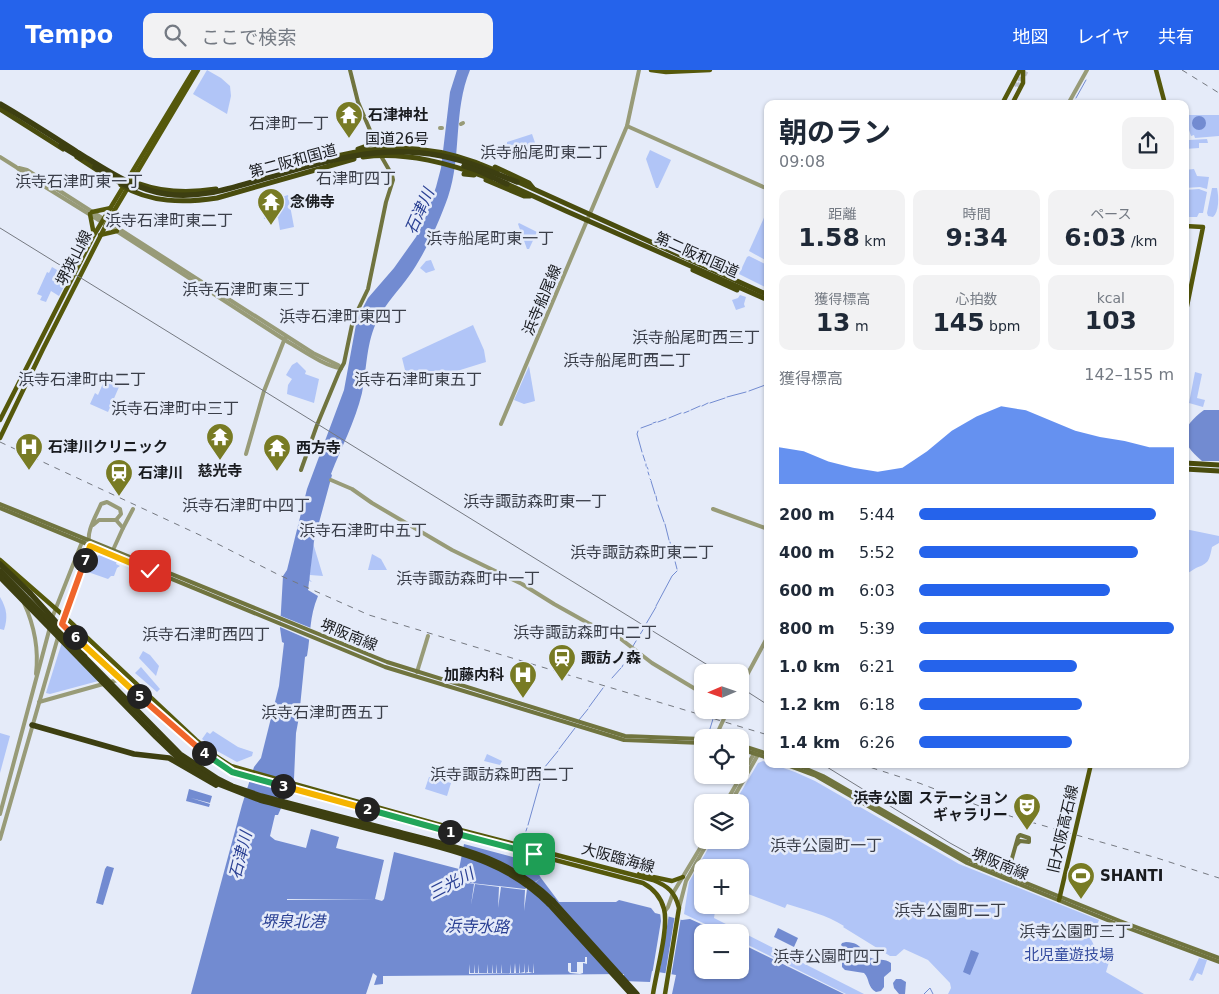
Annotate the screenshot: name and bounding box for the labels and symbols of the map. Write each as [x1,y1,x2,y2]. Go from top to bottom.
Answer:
temple icon: 石津神社 [334,100,364,139]
place label: 石津神社 [368,106,428,124]
district label: 石津町一丁 [249,114,329,133]
street label: 国道26号 [365,130,429,148]
street label: 第二阪和国道 [247,141,339,181]
district label: 浜寺船尾町東二丁 [480,143,608,162]
district label: 石津町四丁 [316,169,396,188]
district label: 浜寺石津町東一丁 [15,172,143,191]
water label: 石津川 [401,184,439,237]
temple icon: 念佛寺 [256,187,286,226]
place label: 念佛寺 [290,193,335,211]
district label: 浜寺石津町東二丁 [105,211,233,230]
street label: 堺狭山線 [52,227,96,289]
street label: 第二阪和国道 [652,228,742,282]
district label: 浜寺船尾町東一丁 [426,229,554,248]
street label: 浜寺船尾線 [519,262,565,338]
district label: 浜寺石津町東三丁 [182,280,310,299]
district label: 浜寺石津町東四丁 [279,307,407,326]
district label: 浜寺船尾町西三丁 [632,328,760,347]
district label: 浜寺船尾町西二丁 [563,351,691,370]
district label: 浜寺石津町中二丁 [18,370,146,389]
district label: 浜寺石津町東五丁 [354,370,482,389]
district label: 浜寺石津町中三丁 [111,399,239,418]
temple icon: 慈光寺 [205,422,235,461]
hospital icon: 石津川クリニック [14,432,44,471]
temple icon: 西方寺 [262,433,292,472]
place label: 石津川クリニック [48,438,168,456]
place label: 西方寺 [296,439,341,457]
station icon: 石津川 [104,458,134,497]
place label: 慈光寺 [197,462,243,480]
place label: 石津川 [138,464,183,482]
district label: 浜寺諏訪森町東一丁 [463,492,607,511]
district label: 浜寺石津町中四丁 [182,496,310,515]
district label: 浜寺石津町中五丁 [299,521,427,540]
district label: 浜寺諏訪森町東二丁 [570,543,714,562]
pin: 7 [72,548,98,572]
pin [129,550,171,592]
district label: 浜寺諏訪森町中一丁 [396,569,540,588]
street label: 堺阪南線 [318,615,380,655]
district label: 浜寺諏訪森町中二丁 [513,623,657,642]
pin: 6 [62,624,88,650]
district label: 浜寺石津町西四丁 [142,625,270,644]
station icon: 諏訪ノ森 [547,643,577,682]
place label: 諏訪ノ森 [581,649,641,667]
hospital icon: 加藤内科 [508,660,538,699]
north arrow [694,664,749,719]
place label: 加藤内科 [444,666,504,684]
pin: 5 [126,684,152,708]
district label: 浜寺石津町西五丁 [261,703,389,722]
pin: 4 [192,740,216,766]
district label: 浜寺諏訪森町西二丁 [430,765,574,784]
pin: 3 [270,774,296,798]
street label: 旧大阪高石線 [1044,783,1082,875]
place label: 浜寺公園 ステーション ギャラリー [853,789,1008,824]
theatre icon: 浜寺公園 ステーション ギャラリー [1012,792,1042,831]
pin: 2 [354,796,380,822]
pin: 1 [438,820,462,844]
water label: 石津川 [225,828,256,881]
pin [513,833,555,875]
district label: 浜寺公園町一丁 [770,836,882,855]
street label: 大阪臨海線 [579,840,657,876]
street label: 堺阪南線 [969,844,1031,884]
sports icon: SHANTI [1066,861,1096,900]
water label: 三光川 [426,863,479,903]
place label: SHANTI [1100,867,1163,885]
district label: 浜寺公園町二丁 [894,901,1006,920]
water label: 堺泉北港 [261,912,327,931]
water label: 浜寺水路 [445,916,511,937]
district label: 浜寺公園町三丁 [1019,922,1131,941]
park label: 北児童遊技場 [1024,946,1114,964]
district label: 浜寺公園町四丁 [773,947,885,966]

